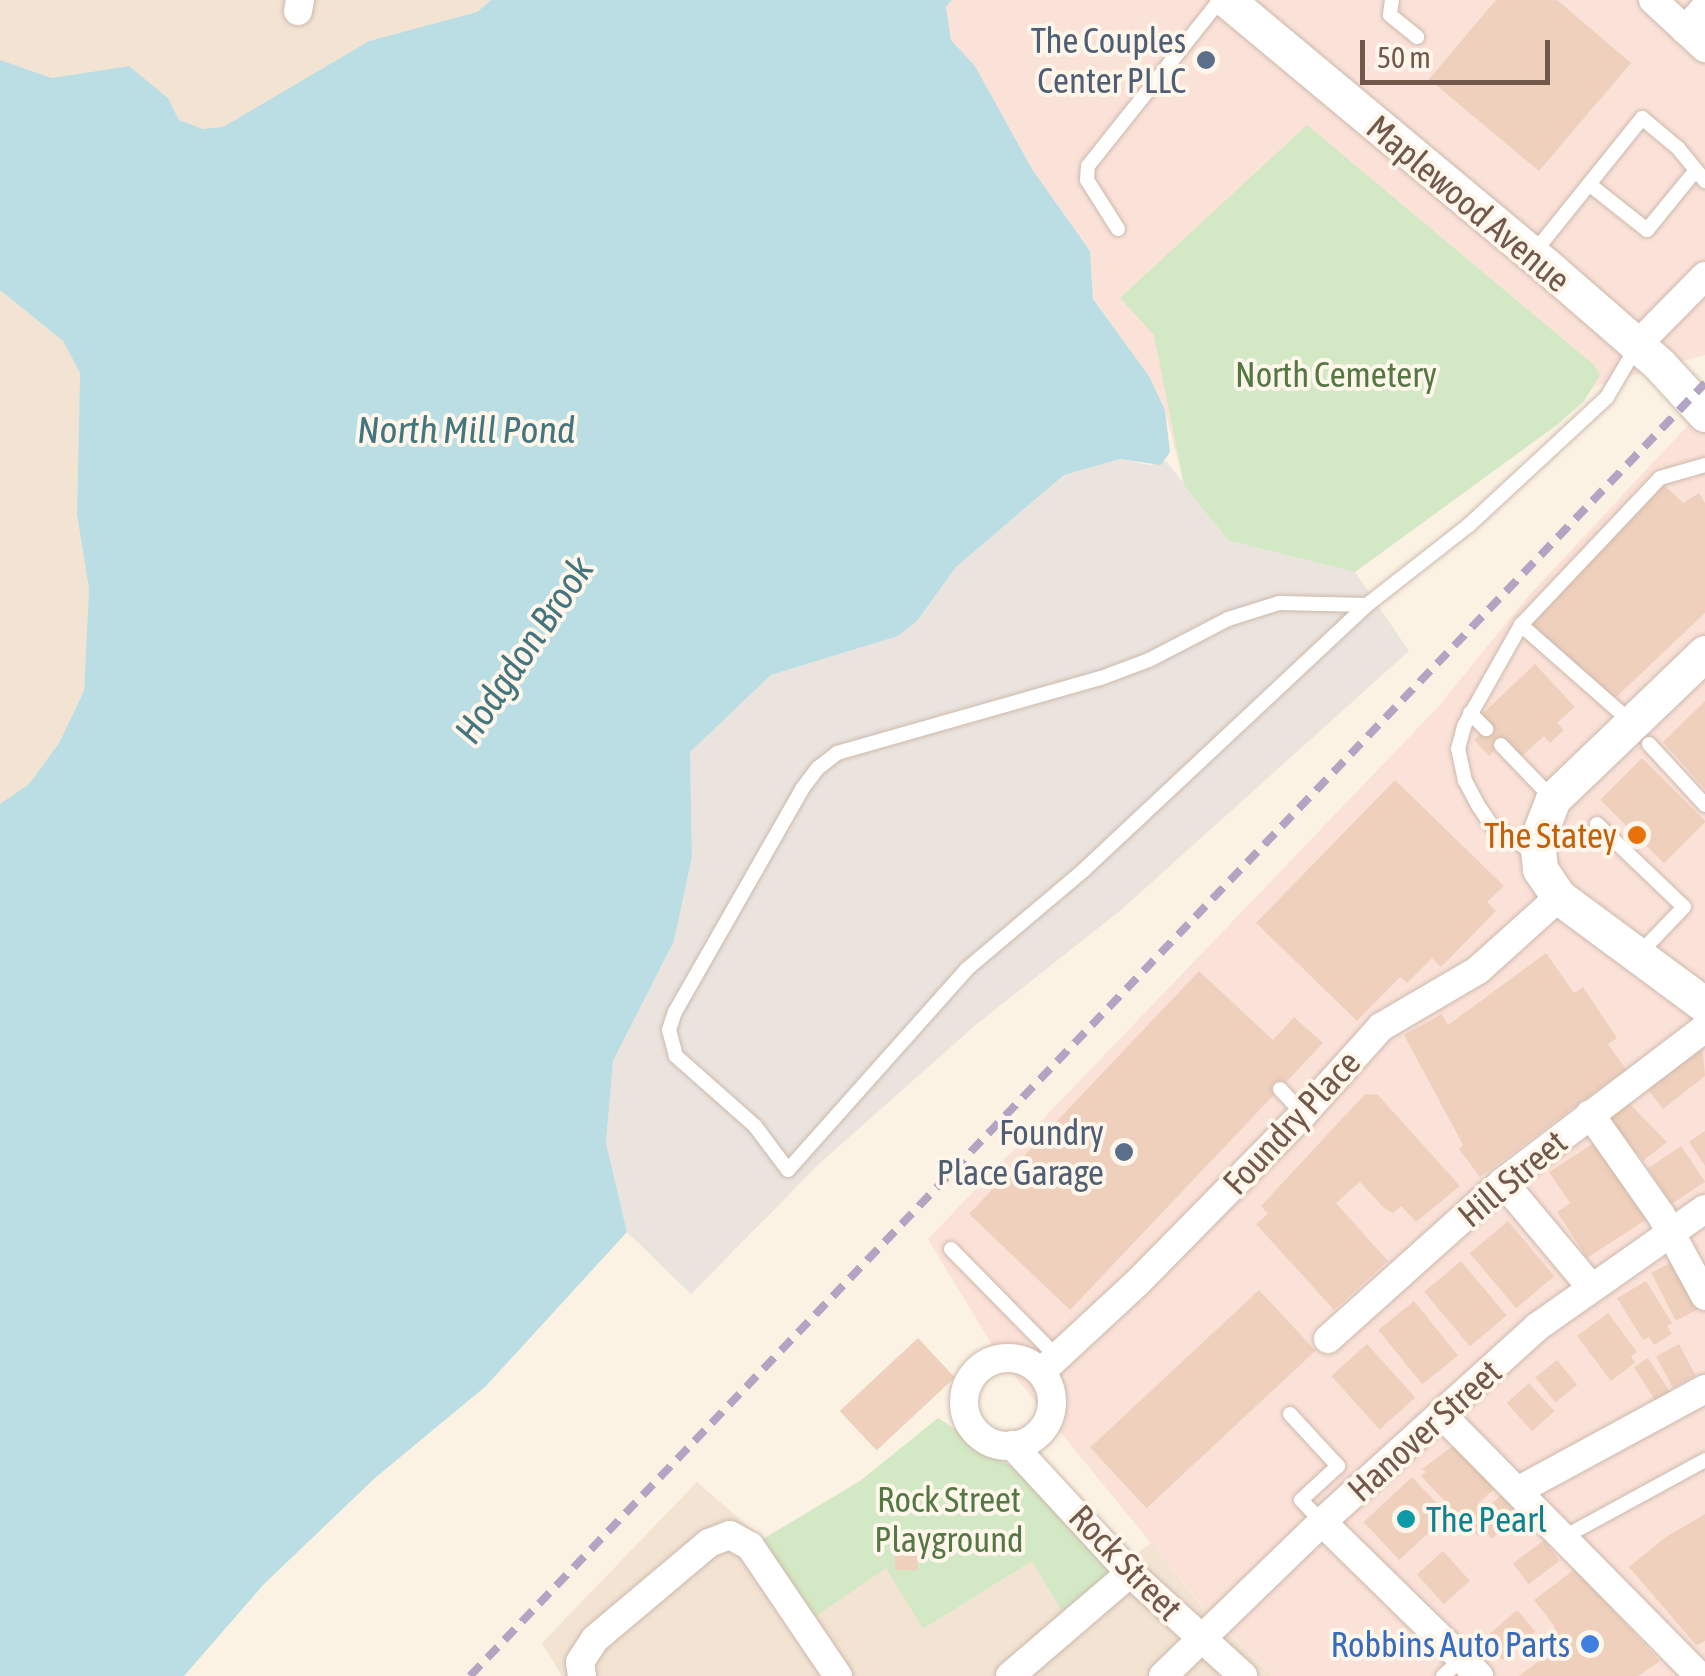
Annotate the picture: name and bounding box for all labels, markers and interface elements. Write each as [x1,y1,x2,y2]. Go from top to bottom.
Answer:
place label: The Couples Center PLLC [1031,19,1186,101]
scale bar [1365,20,1555,82]
text: 50 m [1377,40,1431,74]
marker: The Couples Center PLLC [1195,49,1217,71]
street label: Maplewood Avenue [1359,106,1579,300]
park label: North Cemetery [1235,353,1437,395]
water label: North Mill Pond [357,407,575,453]
water label: Hodgdon Brook [445,548,603,752]
place label: The Statey [1484,814,1617,856]
marker: The Statey [1626,824,1648,846]
street label: Foundry Place [1214,1041,1368,1203]
place label: Foundry Place Garage [937,1111,1104,1193]
street label: Hill Street [1449,1121,1575,1235]
marker: Foundry Place Garage [1113,1141,1135,1163]
street label: Hanover Street [1339,1350,1509,1510]
park label: Rock Street Playground [874,1478,1024,1560]
street label: Rock Street [1061,1496,1191,1628]
place label: The Pearl [1426,1498,1547,1540]
marker: The Pearl [1395,1508,1417,1530]
place label: Robbins Auto Parts [1331,1623,1570,1665]
marker: Robbins Auto Parts [1579,1633,1601,1655]

